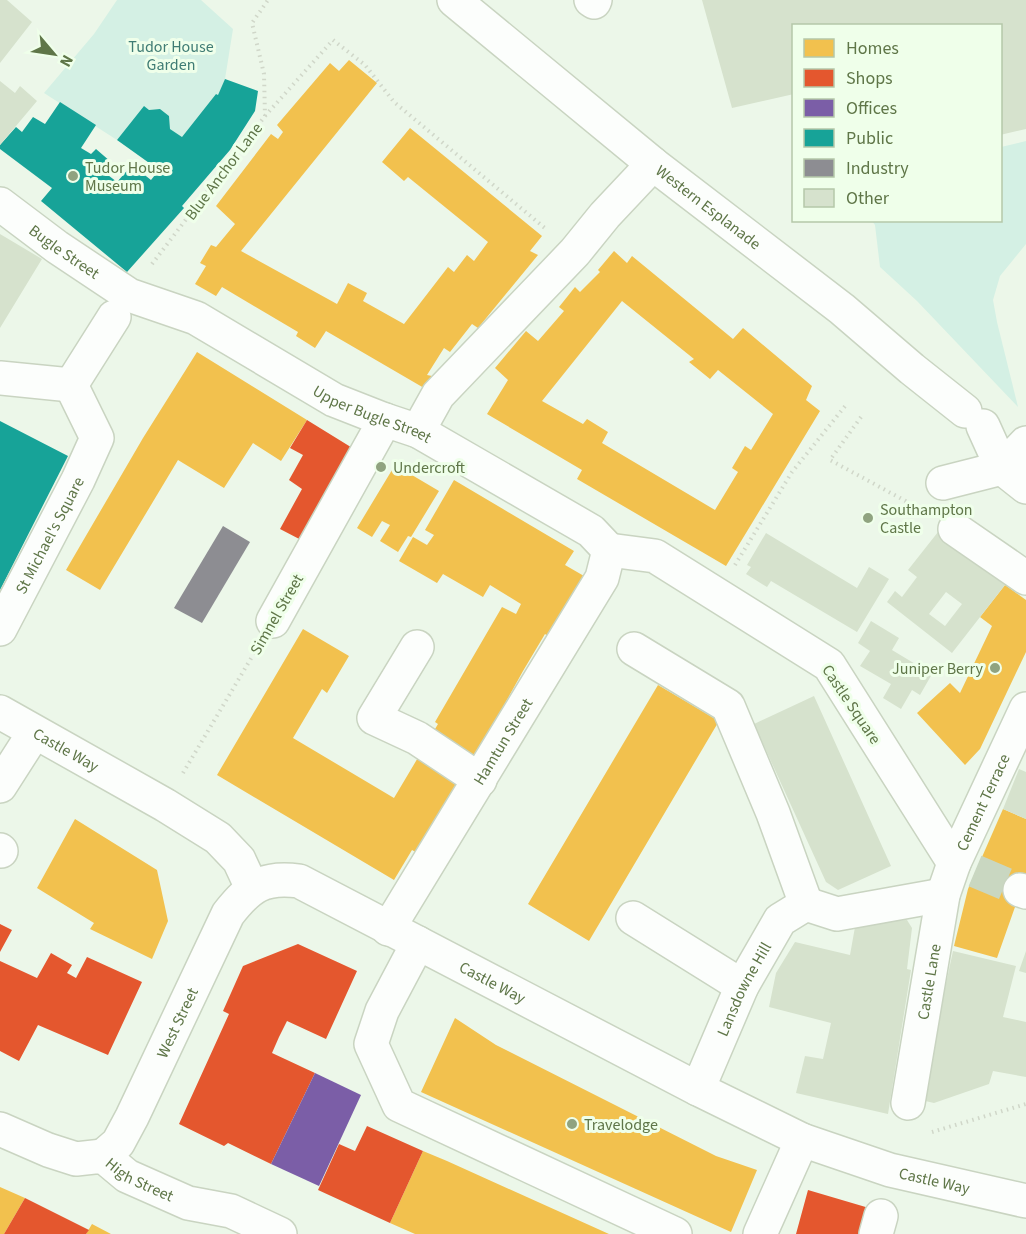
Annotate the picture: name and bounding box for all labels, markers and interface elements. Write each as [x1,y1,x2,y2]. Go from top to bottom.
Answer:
north arrow [24,24,84,84]
legend [792,24,1002,222]
park label: Tudor House Garden [128,36,214,76]
text: Homes [846,36,899,61]
text: N [54,51,78,71]
text: Shops [846,66,893,91]
text: Offices [846,96,897,121]
street label: Blue Anchor Lane [180,118,268,225]
text: Public [846,126,893,151]
text: Industry [846,156,909,181]
place label: Tudor House Museum [85,157,170,197]
street label: Western Esplanade [651,160,765,255]
marker: Tudor House Museum [66,169,80,183]
text: Other [846,186,890,211]
street label: Bugle Street [24,220,104,285]
street label: Upper Bugle Street [309,380,436,449]
place label: Undercroft [393,457,466,479]
marker: Undercroft [374,460,388,474]
street label: St Michael's Square [10,473,90,598]
place label: Southampton Castle [880,499,973,539]
marker: Southampton Castle [861,511,875,525]
street label: Simnel Street [245,570,309,659]
place label: Juniper Berry [892,658,984,680]
street label: Castle Square [816,660,886,749]
marker: Juniper Berry [988,661,1002,675]
street label: Hamtun Street [468,694,539,789]
street label: Castle Way [29,723,103,778]
street label: Cement Terrace [951,750,1016,855]
street label: Lansdowne Hill [712,938,777,1040]
street label: Castle Lane [912,942,947,1022]
street label: Castle Way [455,956,530,1010]
street label: West Street [152,983,204,1062]
place label: Travelodge [584,1114,658,1136]
marker: Travelodge [565,1117,579,1131]
street label: High Street [101,1153,177,1207]
street label: Castle Way [897,1162,972,1200]

